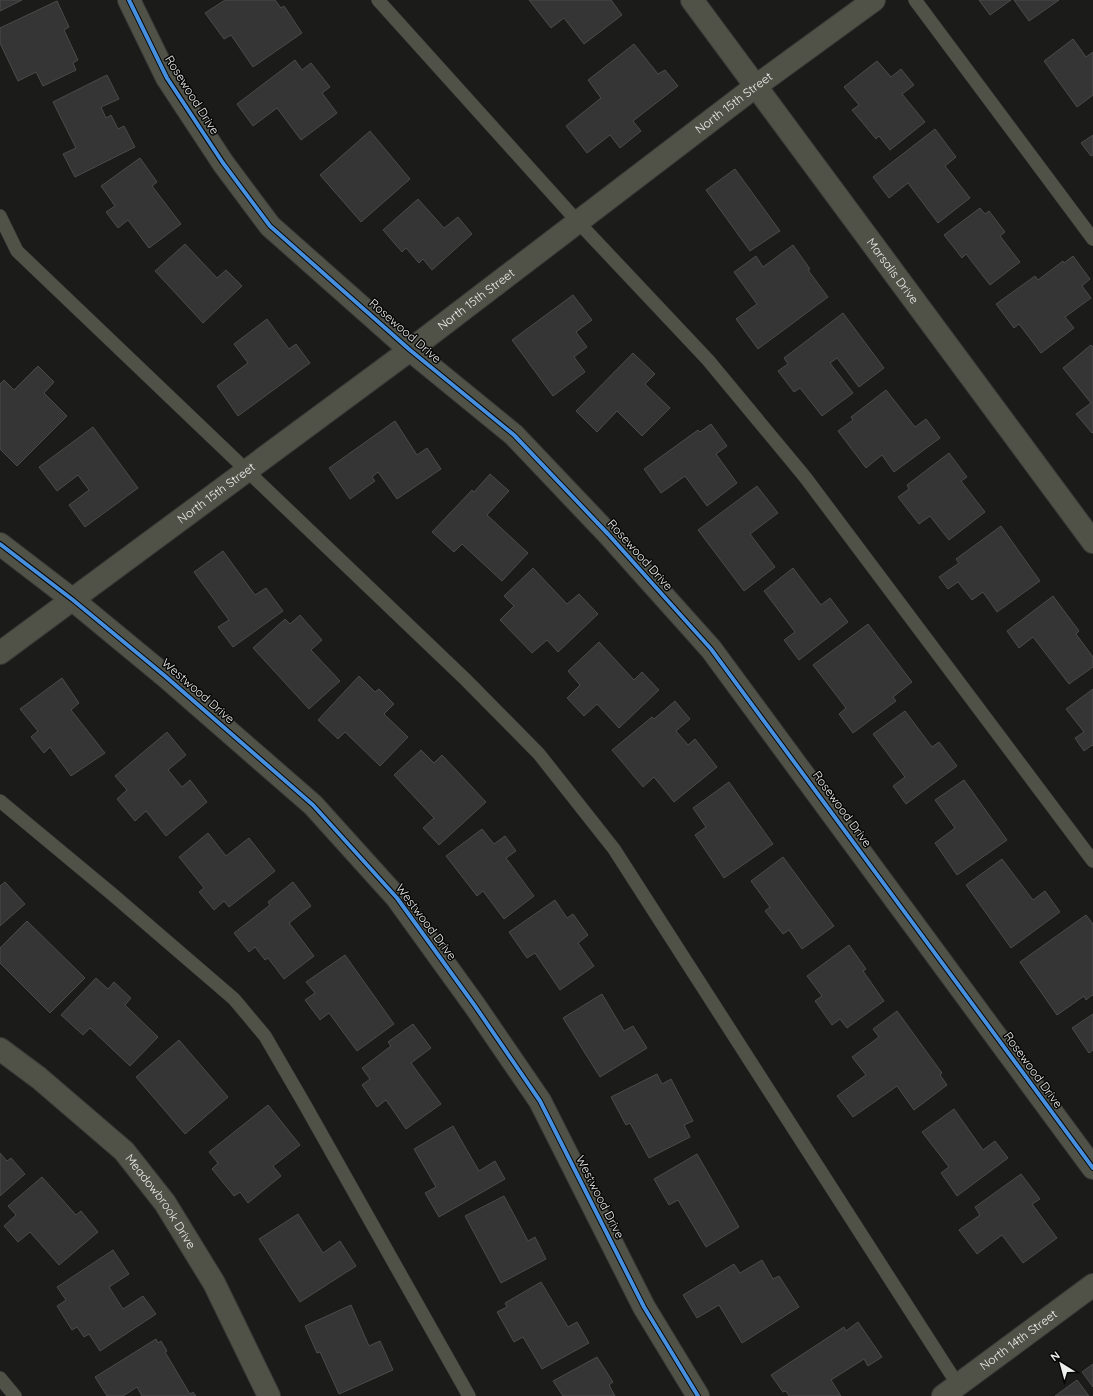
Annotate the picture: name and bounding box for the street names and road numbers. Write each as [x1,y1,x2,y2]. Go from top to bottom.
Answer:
street label: Rosewood Drive [162,52,223,137]
street label: North 15th Street [692,69,775,137]
street label: Marsalis Drive [864,235,922,307]
street label: North 15th Street [434,265,517,333]
street label: Rosewood Drive [366,295,445,366]
street label: North 15th Street [174,459,258,526]
street label: Rosewood Drive [604,516,676,594]
street label: Westwood Drive [159,655,238,726]
street label: Rosewood Drive [810,768,875,850]
street label: Westwood Drive [393,881,460,963]
street label: Rosewood Drive [1001,1029,1066,1111]
street label: Meadowbrook Drive [122,1151,199,1251]
street label: Westwood Drive [573,1153,628,1241]
street label: North 14th Street [977,1306,1059,1374]

